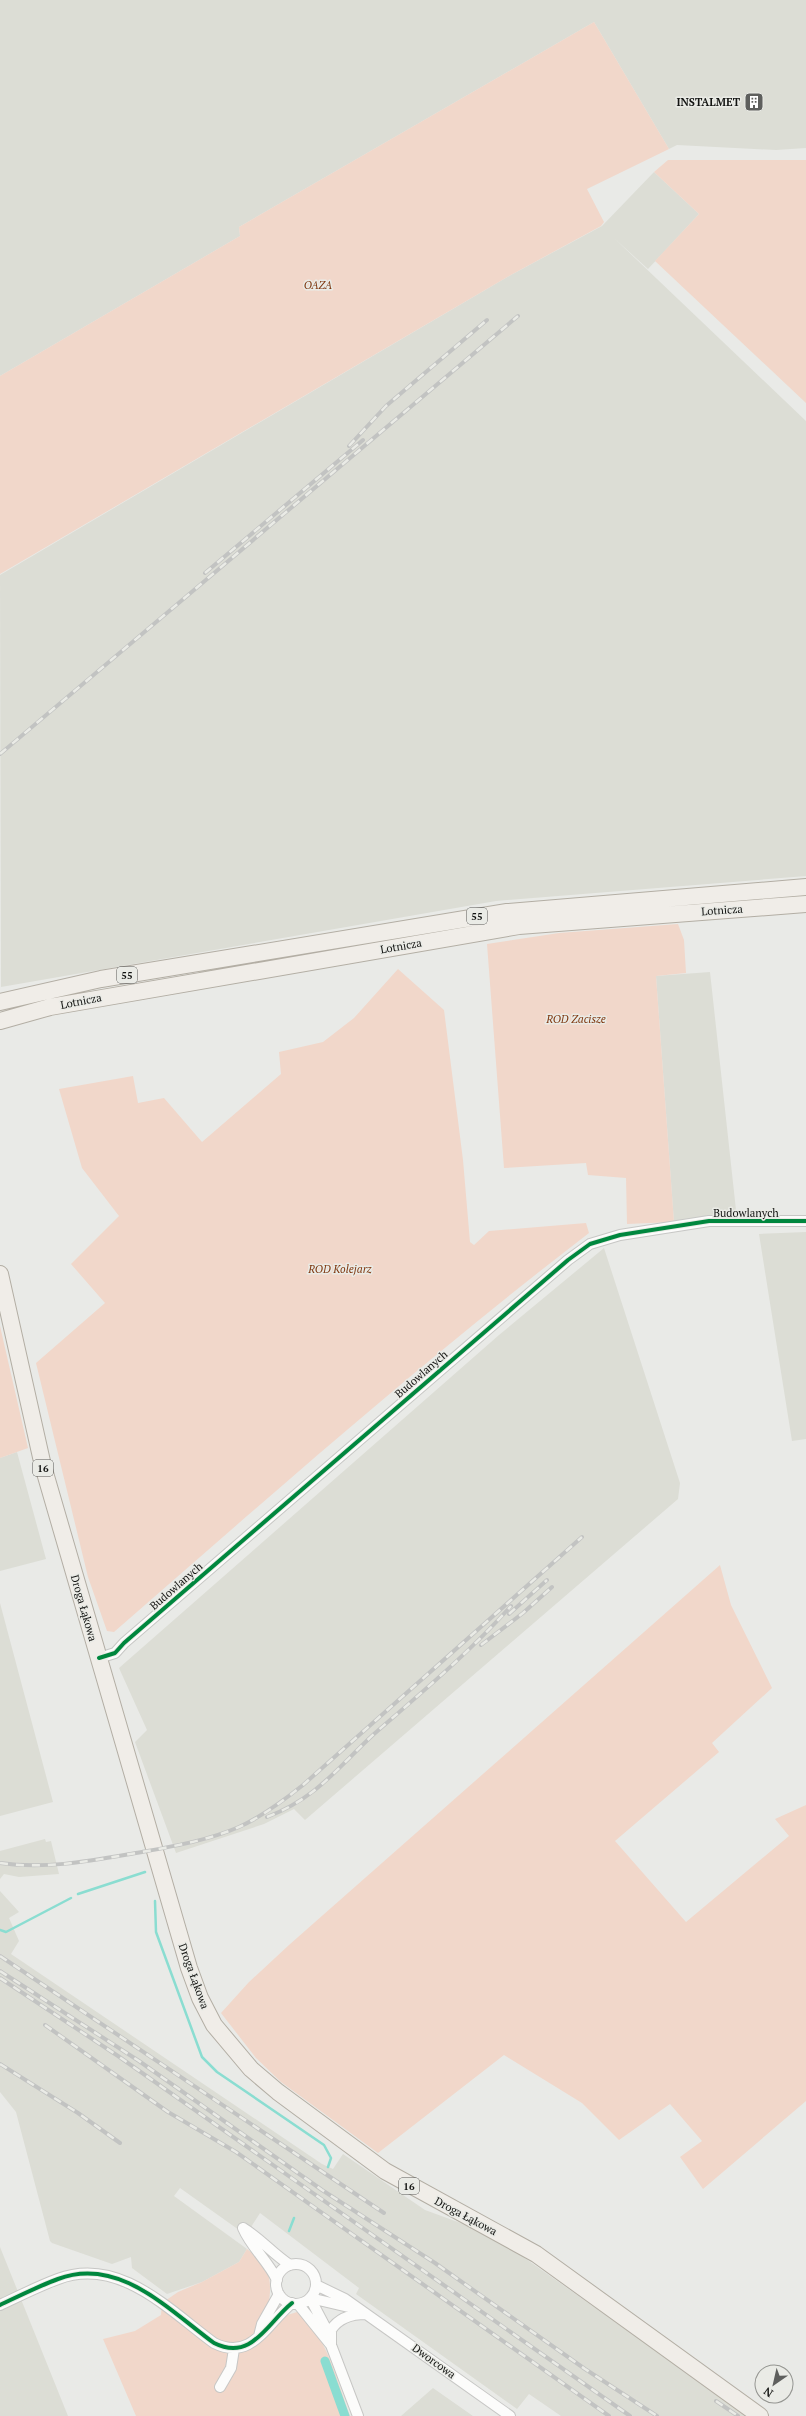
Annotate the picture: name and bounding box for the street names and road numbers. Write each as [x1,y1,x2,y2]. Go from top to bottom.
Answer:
street label: Lotnicza [701,902,744,918]
road number: 55 [467,908,487,924]
street label: Lotnicza [379,935,423,957]
road number: 55 [117,967,137,983]
street label: Lotnicza [59,990,103,1012]
street label: Budowlanych [713,1206,779,1220]
street label: Budowlanych [392,1347,451,1401]
road number: 16 [33,1460,53,1476]
street label: Budowlanych [147,1559,206,1613]
street label: Droga Łąkowa [68,1573,100,1643]
street label: Droga Łąkowa [176,1941,212,2011]
road number: 16 [399,2178,419,2194]
street label: Droga Łąkowa [432,2194,500,2239]
street label: Dworcowa [409,2341,459,2382]

